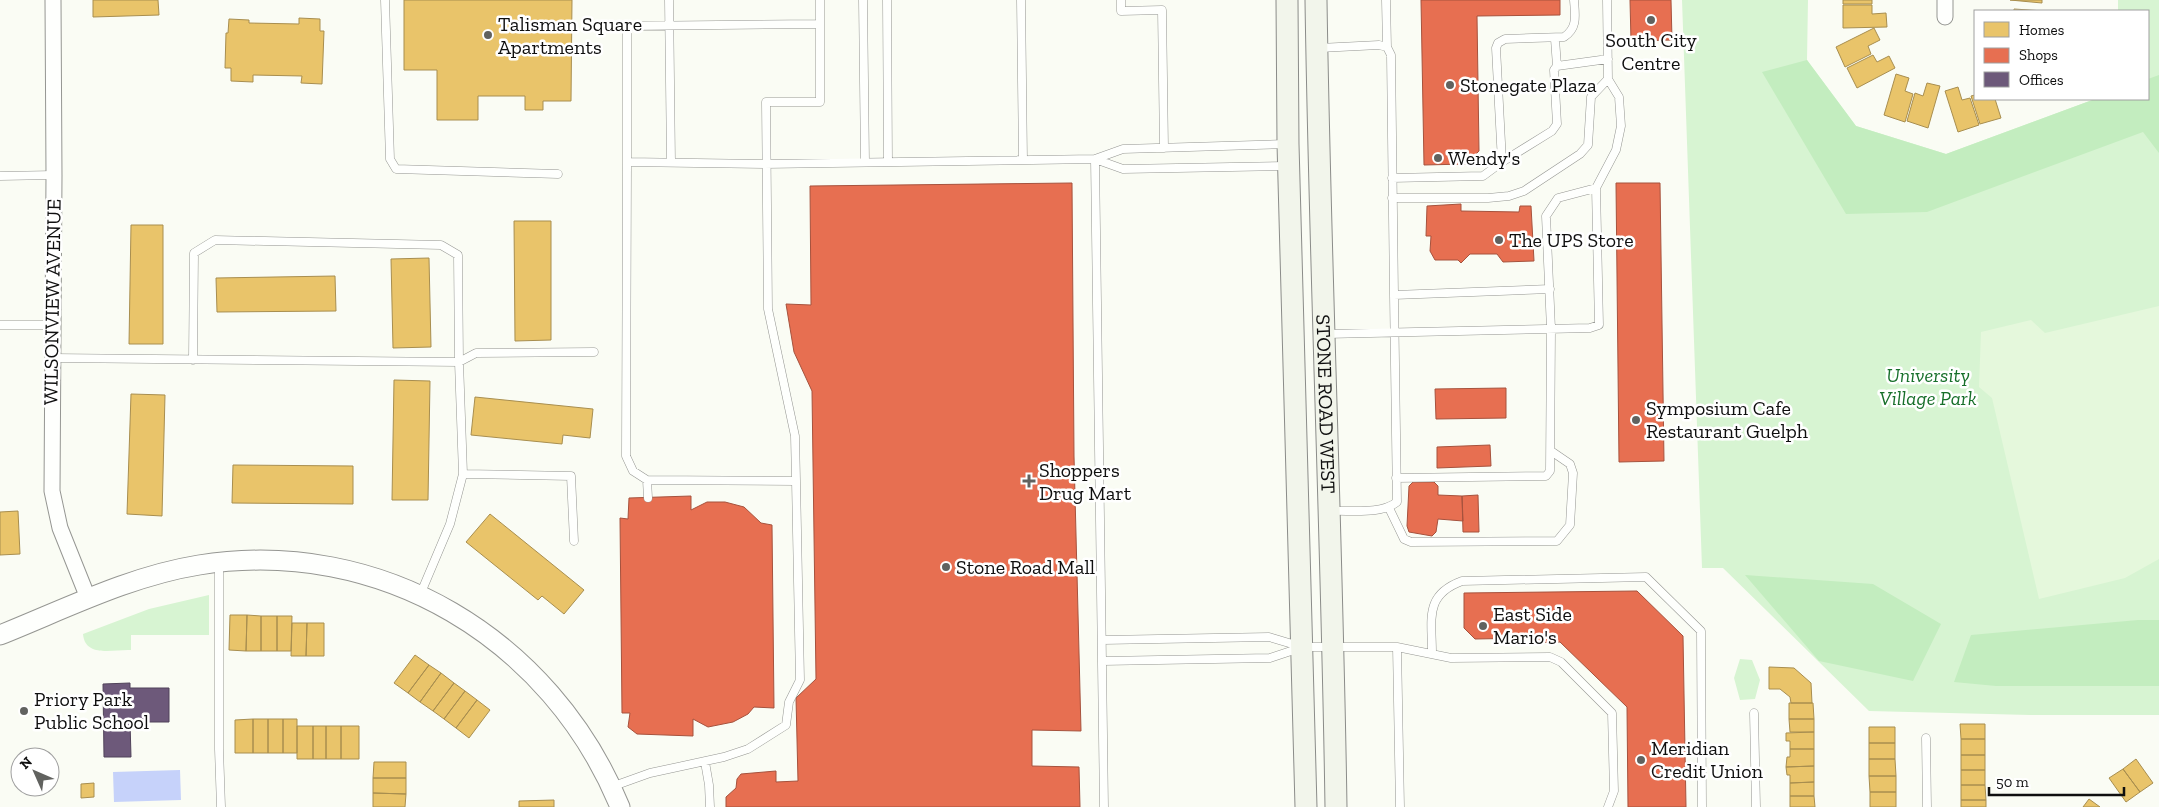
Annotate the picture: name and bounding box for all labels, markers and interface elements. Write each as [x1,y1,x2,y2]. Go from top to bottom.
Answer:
legend [1974,10,2149,100]
place label: Talisman Square Apartments [498,12,642,59]
marker: South City Centre [1645,14,1657,26]
text: Homes [2019,21,2064,39]
place label: South City Centre [1605,28,1697,75]
marker: Talisman Square Apartments [482,29,494,41]
text: Shops [2019,46,2058,64]
text: Offices [2019,71,2063,89]
place label: Stonegate Plaza [1460,73,1597,97]
marker: Stonegate Plaza [1444,79,1456,91]
place label: Wendy's [1448,146,1520,170]
marker: Wendy's [1432,152,1444,164]
street label: WILSONVIEW AVENUE [38,199,66,405]
place label: The UPS Store [1509,228,1634,252]
marker: The UPS Store [1493,234,1505,246]
street label: STONE ROAD WEST [1311,314,1341,494]
park label: University Village Park [1879,363,1977,410]
place label: Symposium Cafe Restaurant Guelph [1646,396,1809,443]
marker: Symposium Cafe Restaurant Guelph [1630,414,1642,426]
place label: Shoppers Drug Mart [1039,458,1132,505]
marker: Shoppers Drug Mart [1023,475,1035,487]
place label: Stone Road Mall [956,555,1095,579]
marker: Stone Road Mall [940,561,952,573]
place label: East Side Mario's [1493,602,1572,649]
marker: East Side Mario's [1477,620,1489,632]
place label: Priory Park Public School [34,687,149,734]
marker: Priory Park Public School [18,705,30,717]
place label: Meridian Credit Union [1651,736,1763,783]
north arrow [10,747,60,797]
text: N [16,753,36,773]
marker: Meridian Credit Union [1635,754,1647,766]
scale bar [1989,764,2124,796]
text: 50 m [1996,773,2029,791]

